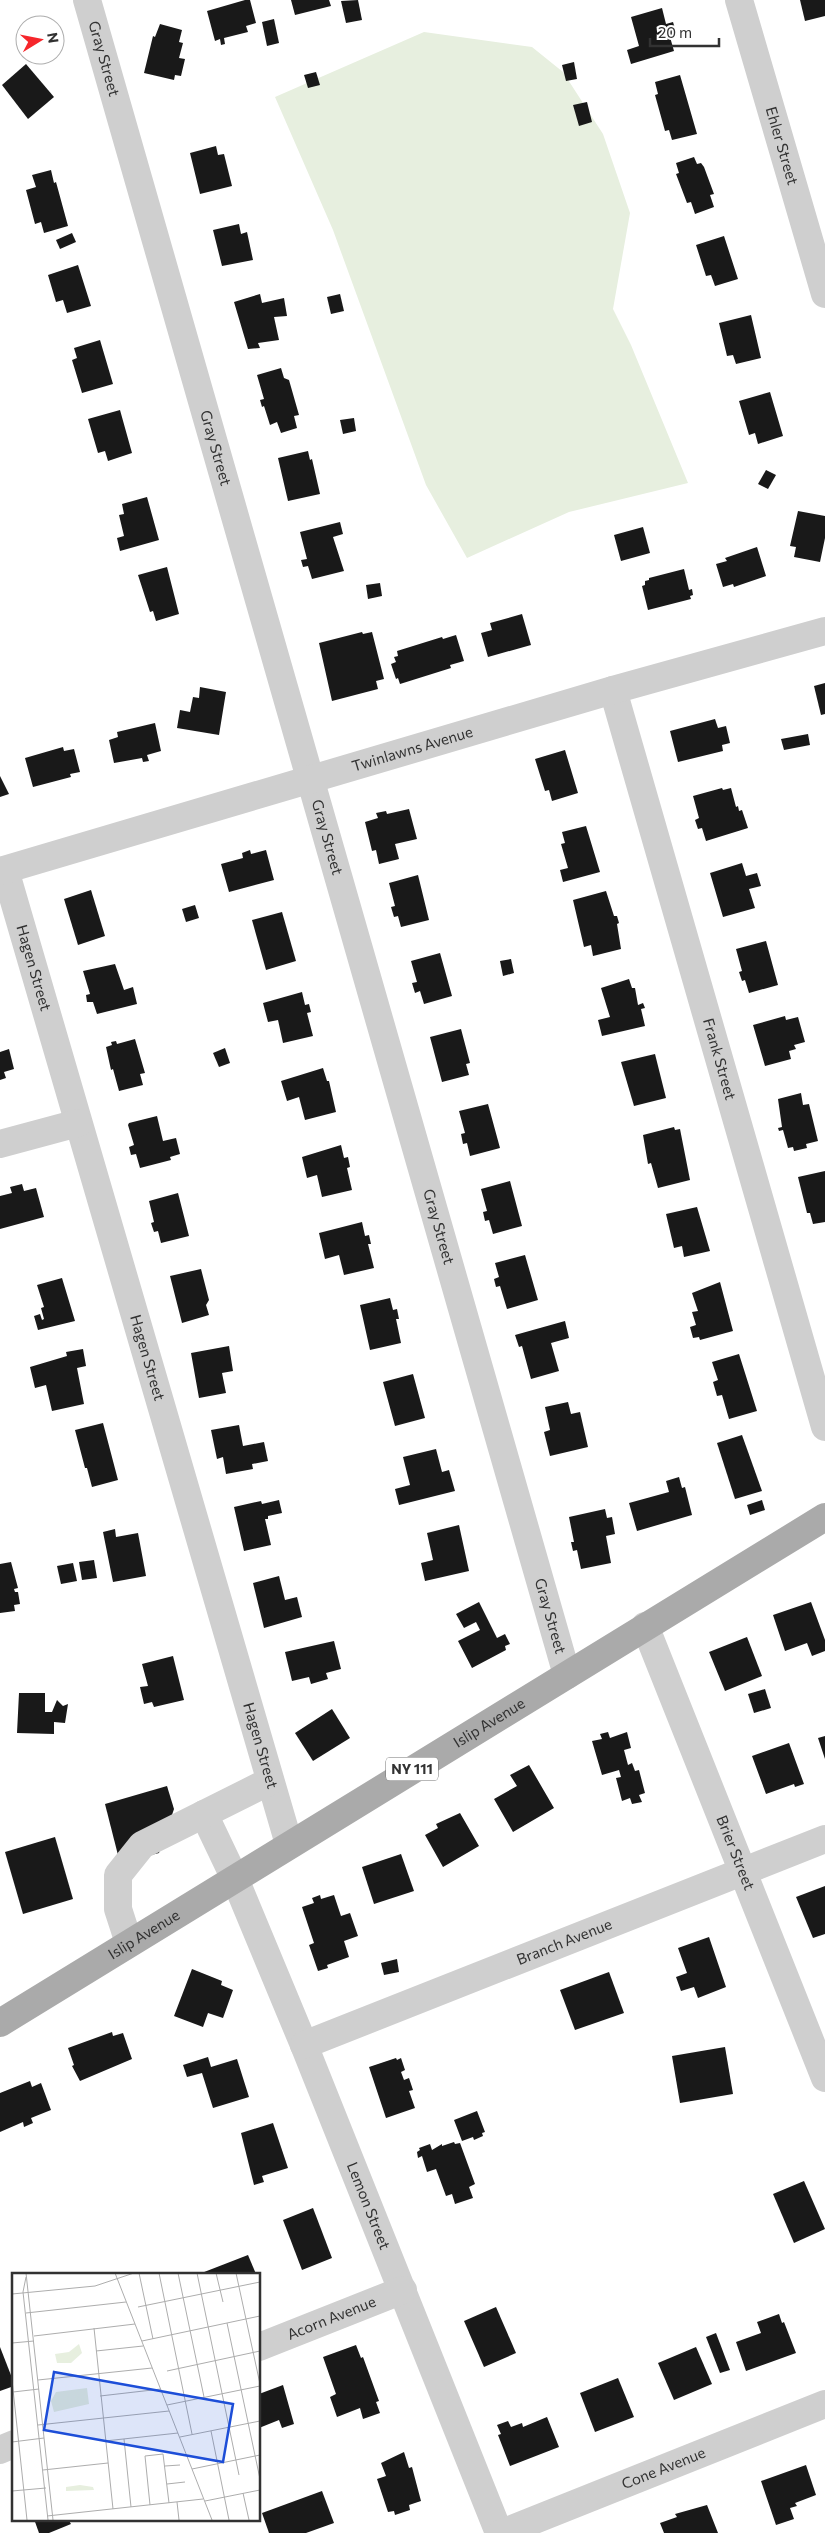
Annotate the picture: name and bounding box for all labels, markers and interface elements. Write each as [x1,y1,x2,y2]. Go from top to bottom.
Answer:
north arrow [15,15,65,65]
scale bar [650,15,719,47]
street label: Gray Street [85,19,124,98]
text: 20 m [658,23,692,41]
text: N [44,31,63,44]
street label: Ehler Street [763,104,803,187]
street label: Gray Street [197,408,236,487]
street label: Twinlawns Avenue [350,722,475,775]
street label: Gray Street [309,797,347,877]
street label: Hagen Street [13,922,56,1013]
street label: Frank Street [700,1016,740,1102]
street label: Gray Street [420,1187,459,1266]
street label: Hagen Street [127,1312,169,1403]
street label: Gray Street [532,1576,570,1655]
street label: Islip Avenue [450,1693,528,1751]
street label: Hagen Street [240,1700,282,1790]
road number: NY 111 [386,1758,438,1780]
street label: Brier Street [713,1812,759,1892]
street label: Islip Avenue [105,1905,183,1963]
street label: Branch Avenue [514,1914,614,1968]
street label: Lemon Street [344,2159,395,2252]
inset map [12,2273,260,2520]
street label: Acorn Avenue [284,2292,378,2343]
street label: Cone Avenue [619,2443,708,2492]

